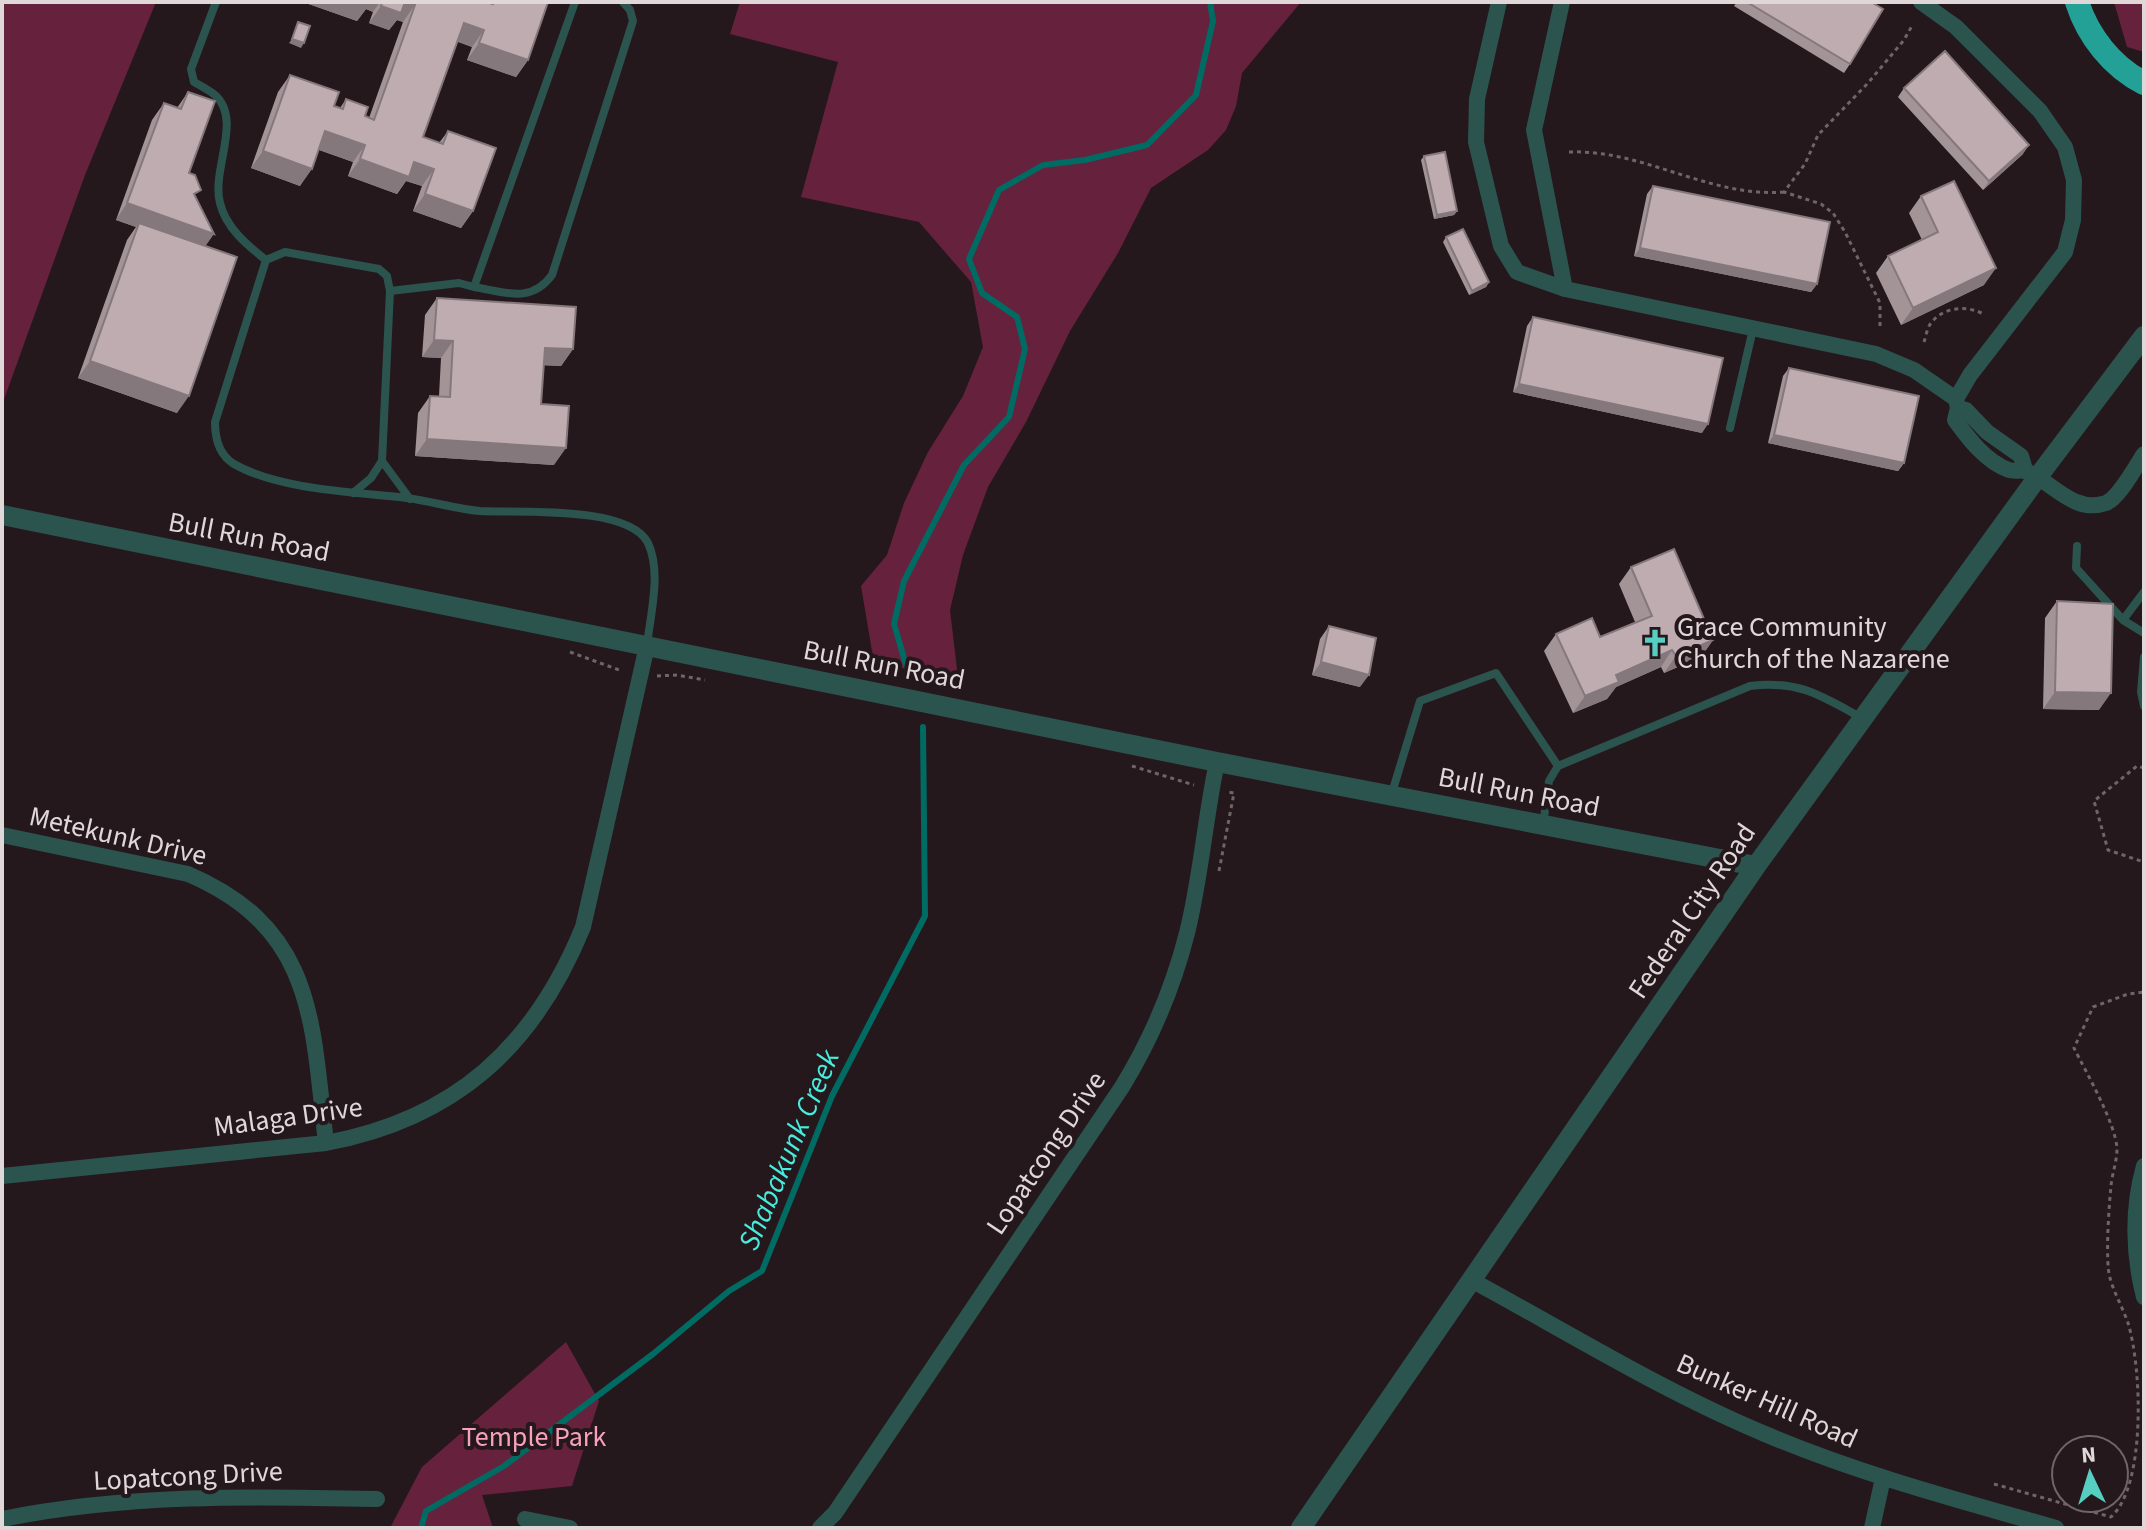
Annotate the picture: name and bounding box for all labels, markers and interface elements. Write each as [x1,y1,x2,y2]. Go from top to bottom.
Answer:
street label: Bull Run Road [165,502,333,572]
place label: Grace Community Church of the Nazarene [1677,607,1950,679]
church icon: Grace Community Church of the Nazarene [1640,628,1670,658]
street label: Bull Run Road [800,630,968,700]
street label: Bull Run Road [1435,757,1603,827]
street label: Metekunk Drive [25,796,211,876]
street label: Federal City Road [1618,815,1766,1007]
water label: Shabakunk Creek [727,1042,851,1257]
street label: Lopatcong Drive [976,1063,1116,1243]
street label: Malaga Drive [211,1087,365,1147]
street label: Bunker Hill Road [1670,1343,1864,1459]
park label: Temple Park [462,1417,607,1457]
north arrow [2050,1434,2130,1514]
text: N [2080,1439,2097,1472]
street label: Lopatcong Drive [92,1451,284,1501]

